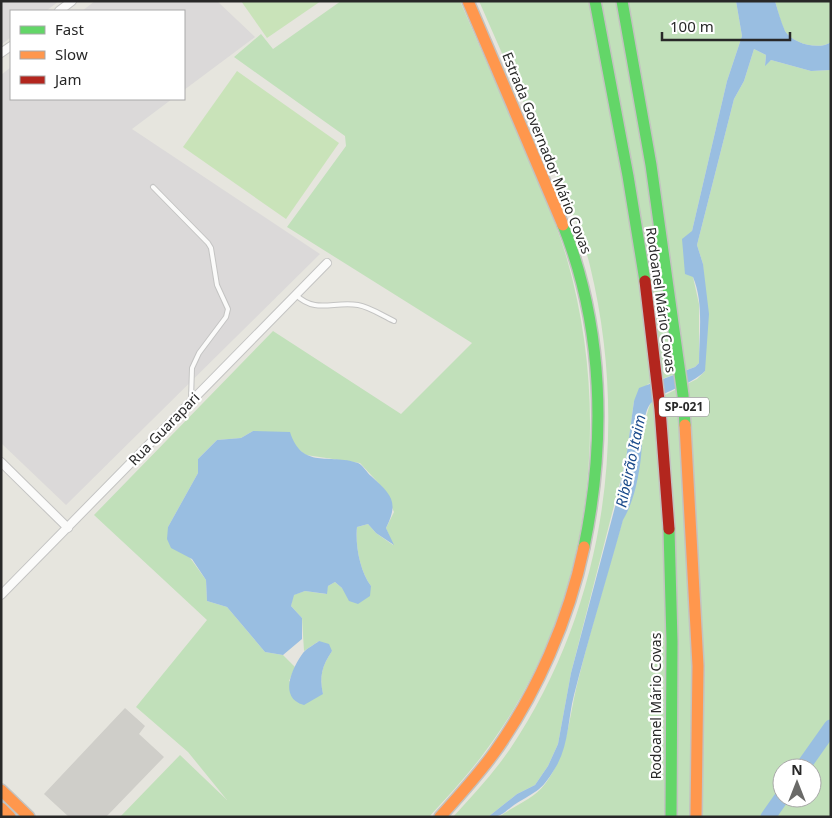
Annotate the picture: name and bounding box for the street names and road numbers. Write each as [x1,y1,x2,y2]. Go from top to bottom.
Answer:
street label: Estrada Governador Mário Covas [498,49,597,257]
street label: Rodoanel Mário Covas [642,226,681,374]
street label: Rua Guarapari [124,388,203,469]
road number: SP-021 [659,398,709,417]
street label: Rodoanel Mário Covas [646,632,665,779]

